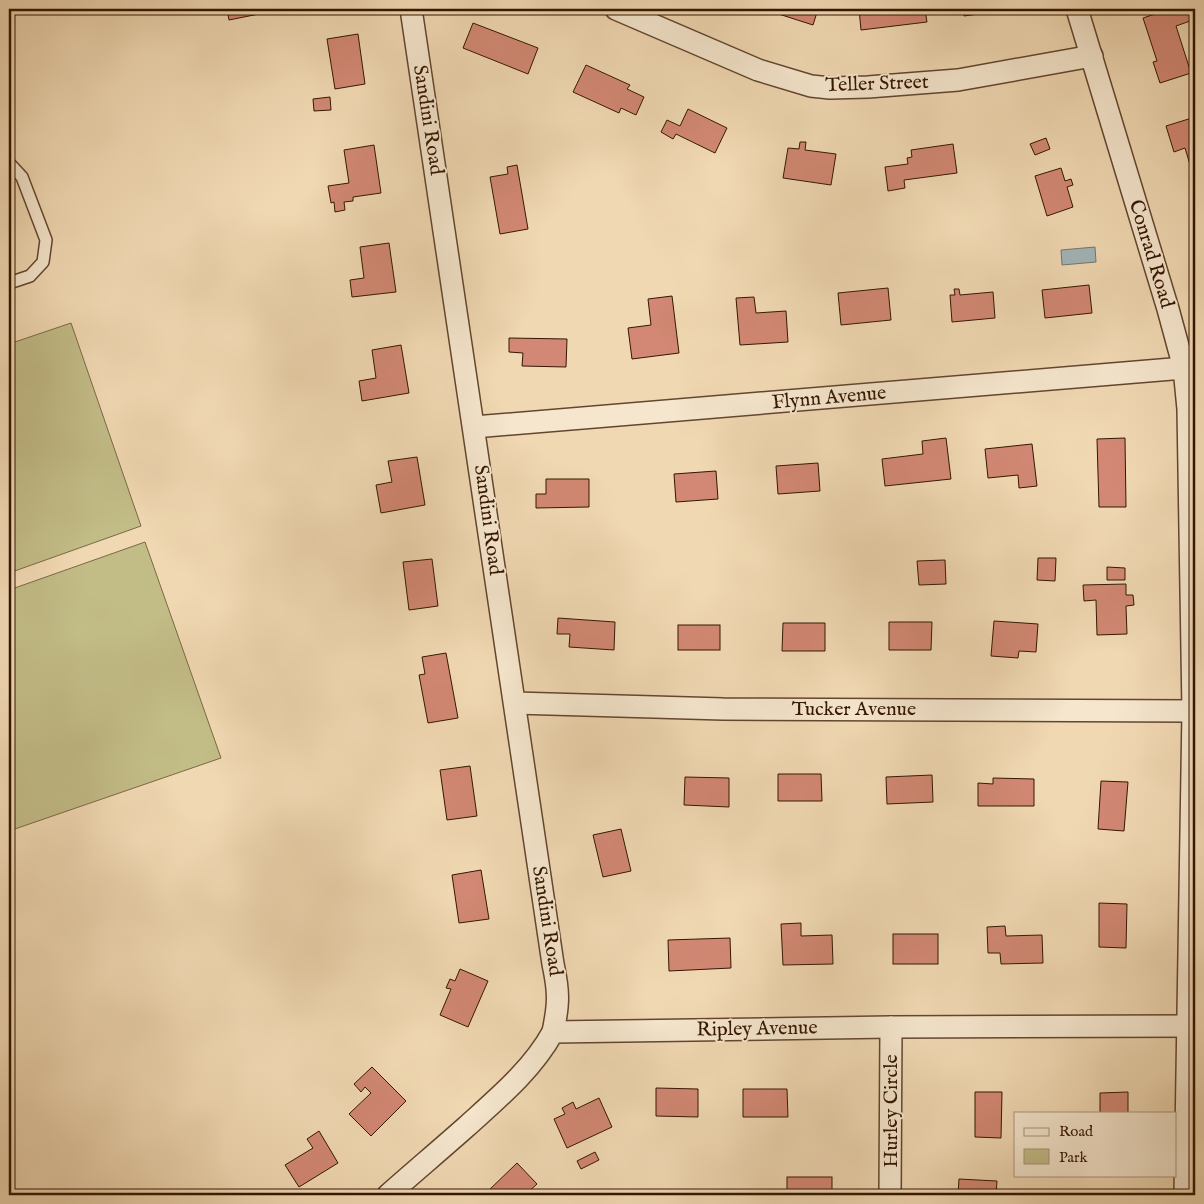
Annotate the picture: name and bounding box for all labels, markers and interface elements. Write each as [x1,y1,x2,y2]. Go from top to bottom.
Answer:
street label: Sandini Road [407,63,449,177]
street label: Teller Street [825,70,929,98]
street label: Conrad Road [1123,197,1179,311]
street label: Flynn Avenue [771,381,887,415]
street label: Sandini Road [468,463,508,577]
street label: Tucker Avenue [792,697,916,722]
street label: Sandini Road [526,864,568,978]
street label: Ripley Avenue [696,1015,818,1043]
street label: Hurley Circle [879,1054,904,1168]
legend [1014,1112,1176,1176]
text: Road [1059,1122,1094,1141]
text: Park [1059,1148,1089,1167]

